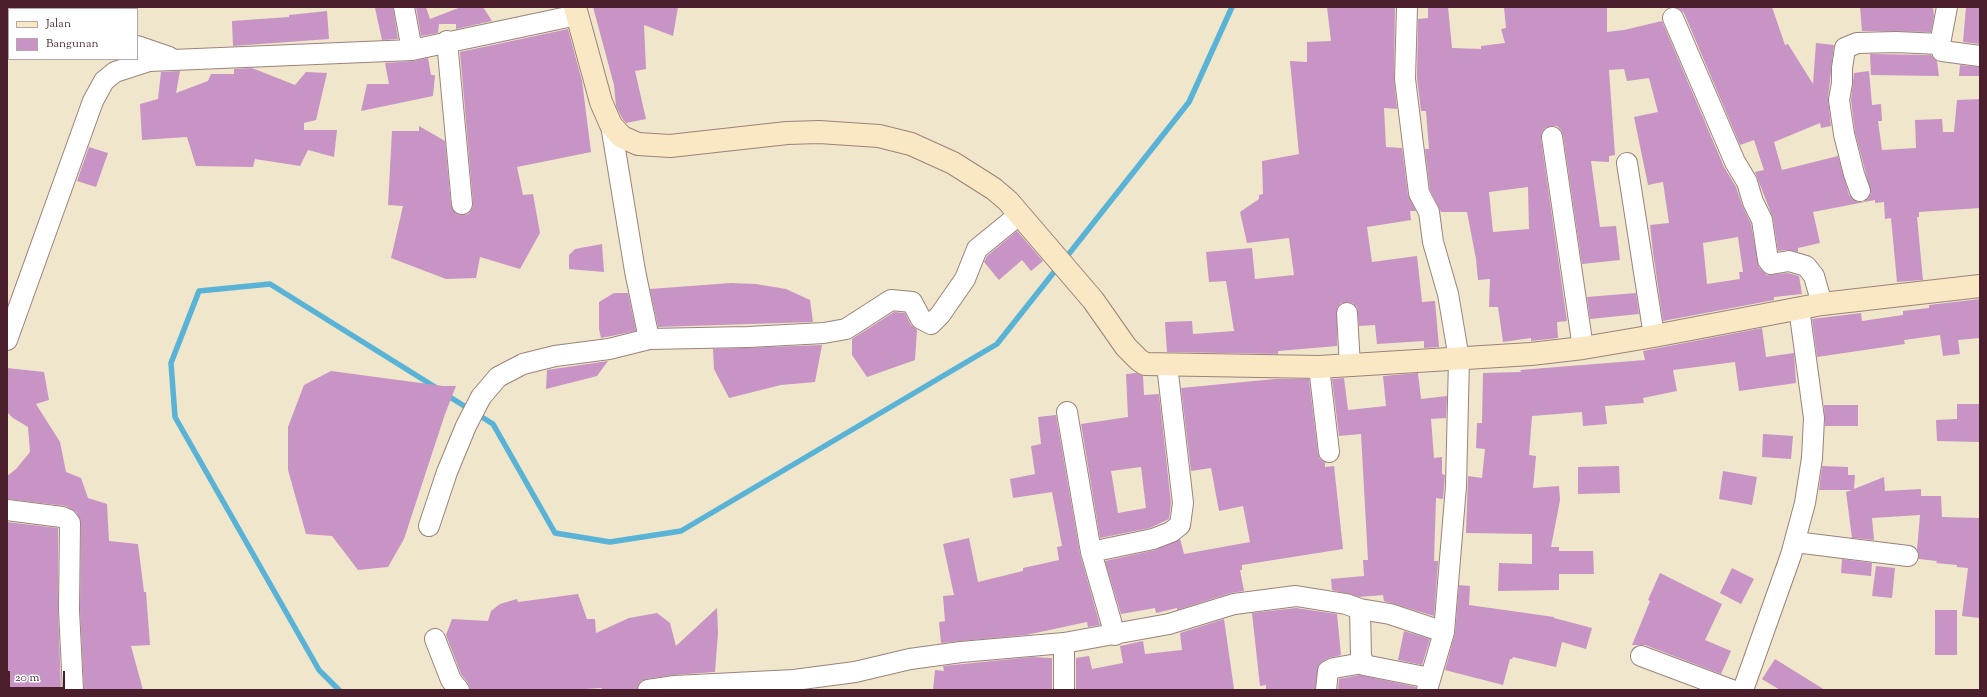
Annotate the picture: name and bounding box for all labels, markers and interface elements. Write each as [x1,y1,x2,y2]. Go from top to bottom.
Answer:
legend [8,8,138,60]
text: Jalan [46,15,71,33]
text: Bangunan [46,35,99,53]
scale bar [10,663,67,689]
text: 20 m [15,669,39,687]

